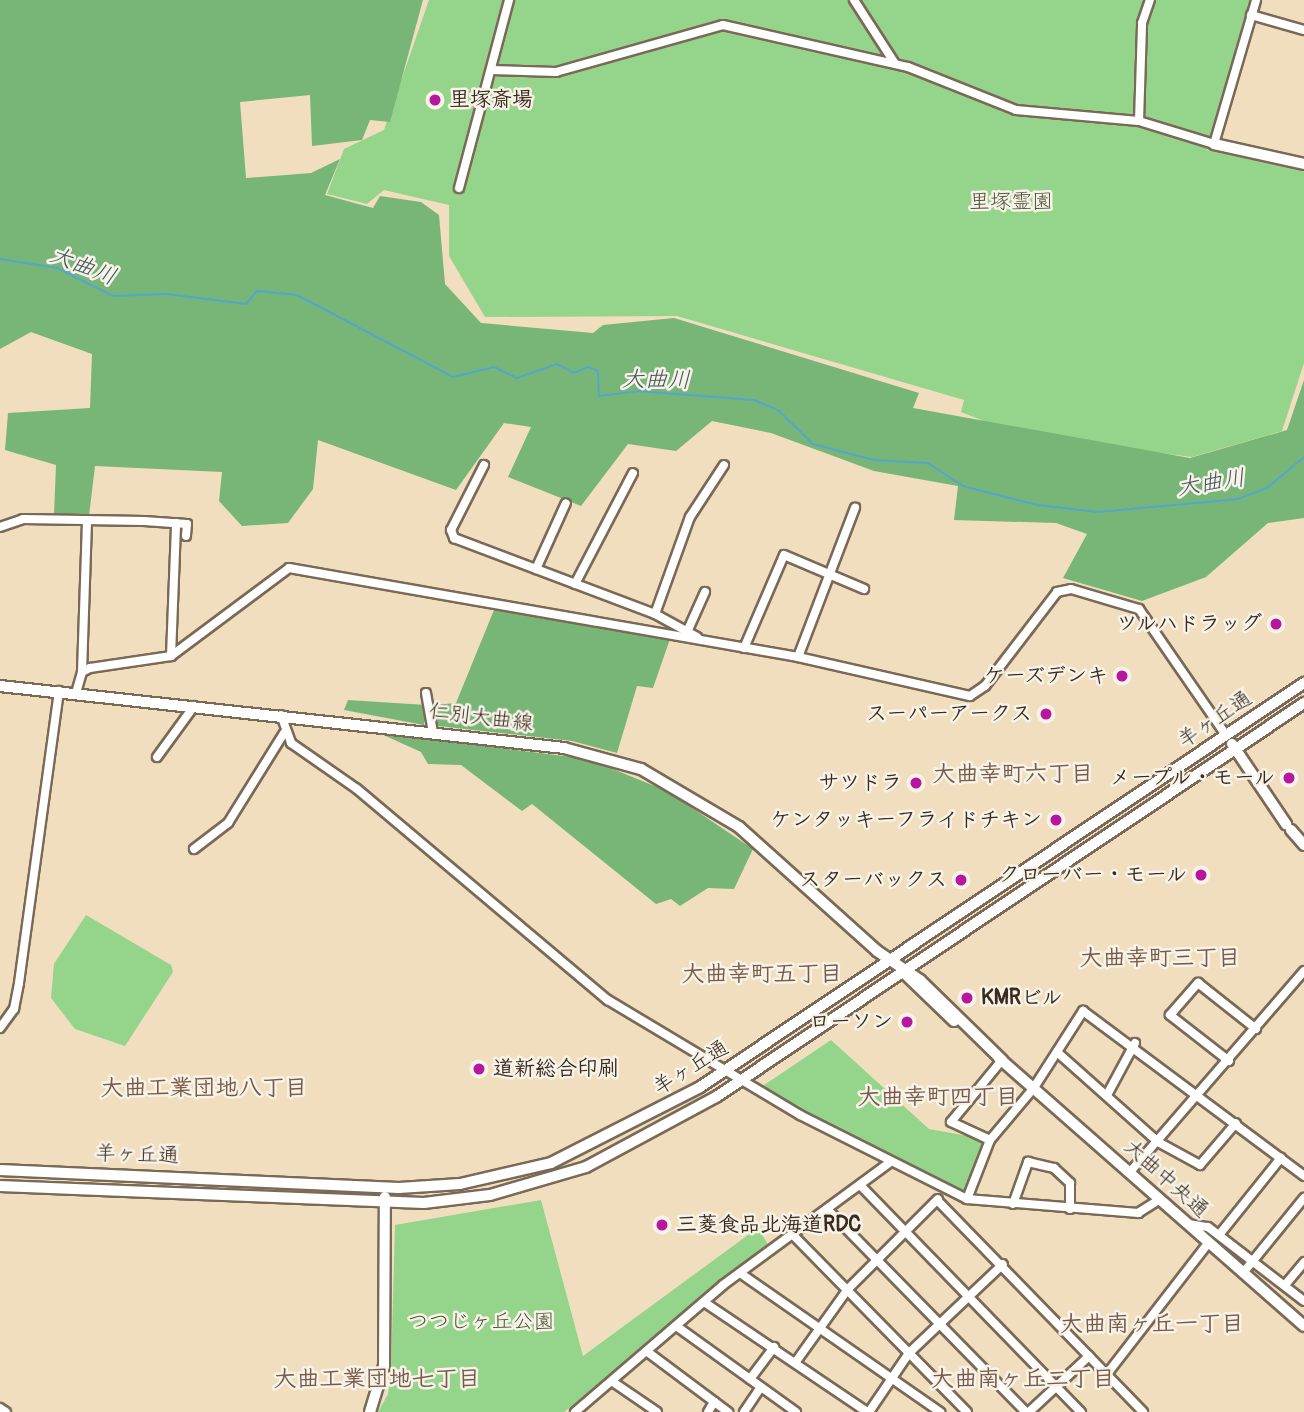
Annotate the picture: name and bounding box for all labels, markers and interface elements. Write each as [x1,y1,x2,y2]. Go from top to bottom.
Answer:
place label: 里塚斎場 [449,87,533,113]
marker: 里塚斎場 [427,92,443,108]
park label: 里塚霊園 [969,189,1053,215]
water label: 大曲川 [46,241,120,291]
water label: 大曲川 [621,366,691,394]
water label: 大曲川 [1175,464,1247,502]
place label: ツルハドラッグ [1115,611,1262,637]
marker: ツルハドラッグ [1268,616,1284,632]
place label: ケーズデンキ [982,663,1108,689]
marker: ケーズデンキ [1114,668,1130,684]
street label: 羊ヶ丘通 [1173,686,1257,754]
street label: 仁別大曲線 [427,699,535,737]
place label: スーパーアークス [866,701,1032,727]
marker: スーパーアークス [1038,706,1054,722]
district label: 大曲幸町六丁目 [933,760,1093,788]
place label: メープル・モール [1107,765,1275,791]
place label: サツドラ [818,770,902,796]
marker: メープル・モール [1281,770,1297,786]
marker: サツドラ [908,775,924,791]
place label: ケンタッキーフライドチキン [769,807,1042,833]
marker: ケンタッキーフライドチキン [1048,812,1064,828]
place label: クローバー・モール [998,862,1187,888]
place label: スターバックス [800,867,947,893]
marker: クローバー・モール [1193,867,1209,883]
marker: スターバックス [953,872,969,888]
district label: 大曲幸町三丁目 [1080,944,1240,972]
district label: 大曲幸町五丁目 [682,960,842,988]
place label: KMRビル [981,985,1063,1011]
marker: KMRビル [959,990,975,1006]
place label: ローソン [809,1009,893,1035]
marker: ローソン [899,1014,915,1030]
street label: 羊ヶ丘通 [649,1035,733,1101]
place label: 道新総合印刷 [493,1056,619,1082]
marker: 道新総合印刷 [471,1061,487,1077]
district label: 大曲工業団地八丁目 [101,1074,307,1102]
district label: 大曲幸町四丁目 [858,1083,1018,1111]
street label: 大曲中央通 [1119,1135,1213,1223]
street label: 羊ヶ丘通 [95,1141,179,1169]
place label: 三菱食品北海道RDC [676,1212,861,1238]
marker: 三菱食品北海道RDC [654,1217,670,1233]
park label: つつじヶ丘公園 [408,1309,554,1335]
district label: 大曲南ヶ丘一丁目 [1060,1310,1244,1338]
district label: 大曲工業団地七丁目 [274,1365,480,1393]
district label: 大曲南ヶ丘二丁目 [931,1365,1115,1393]

